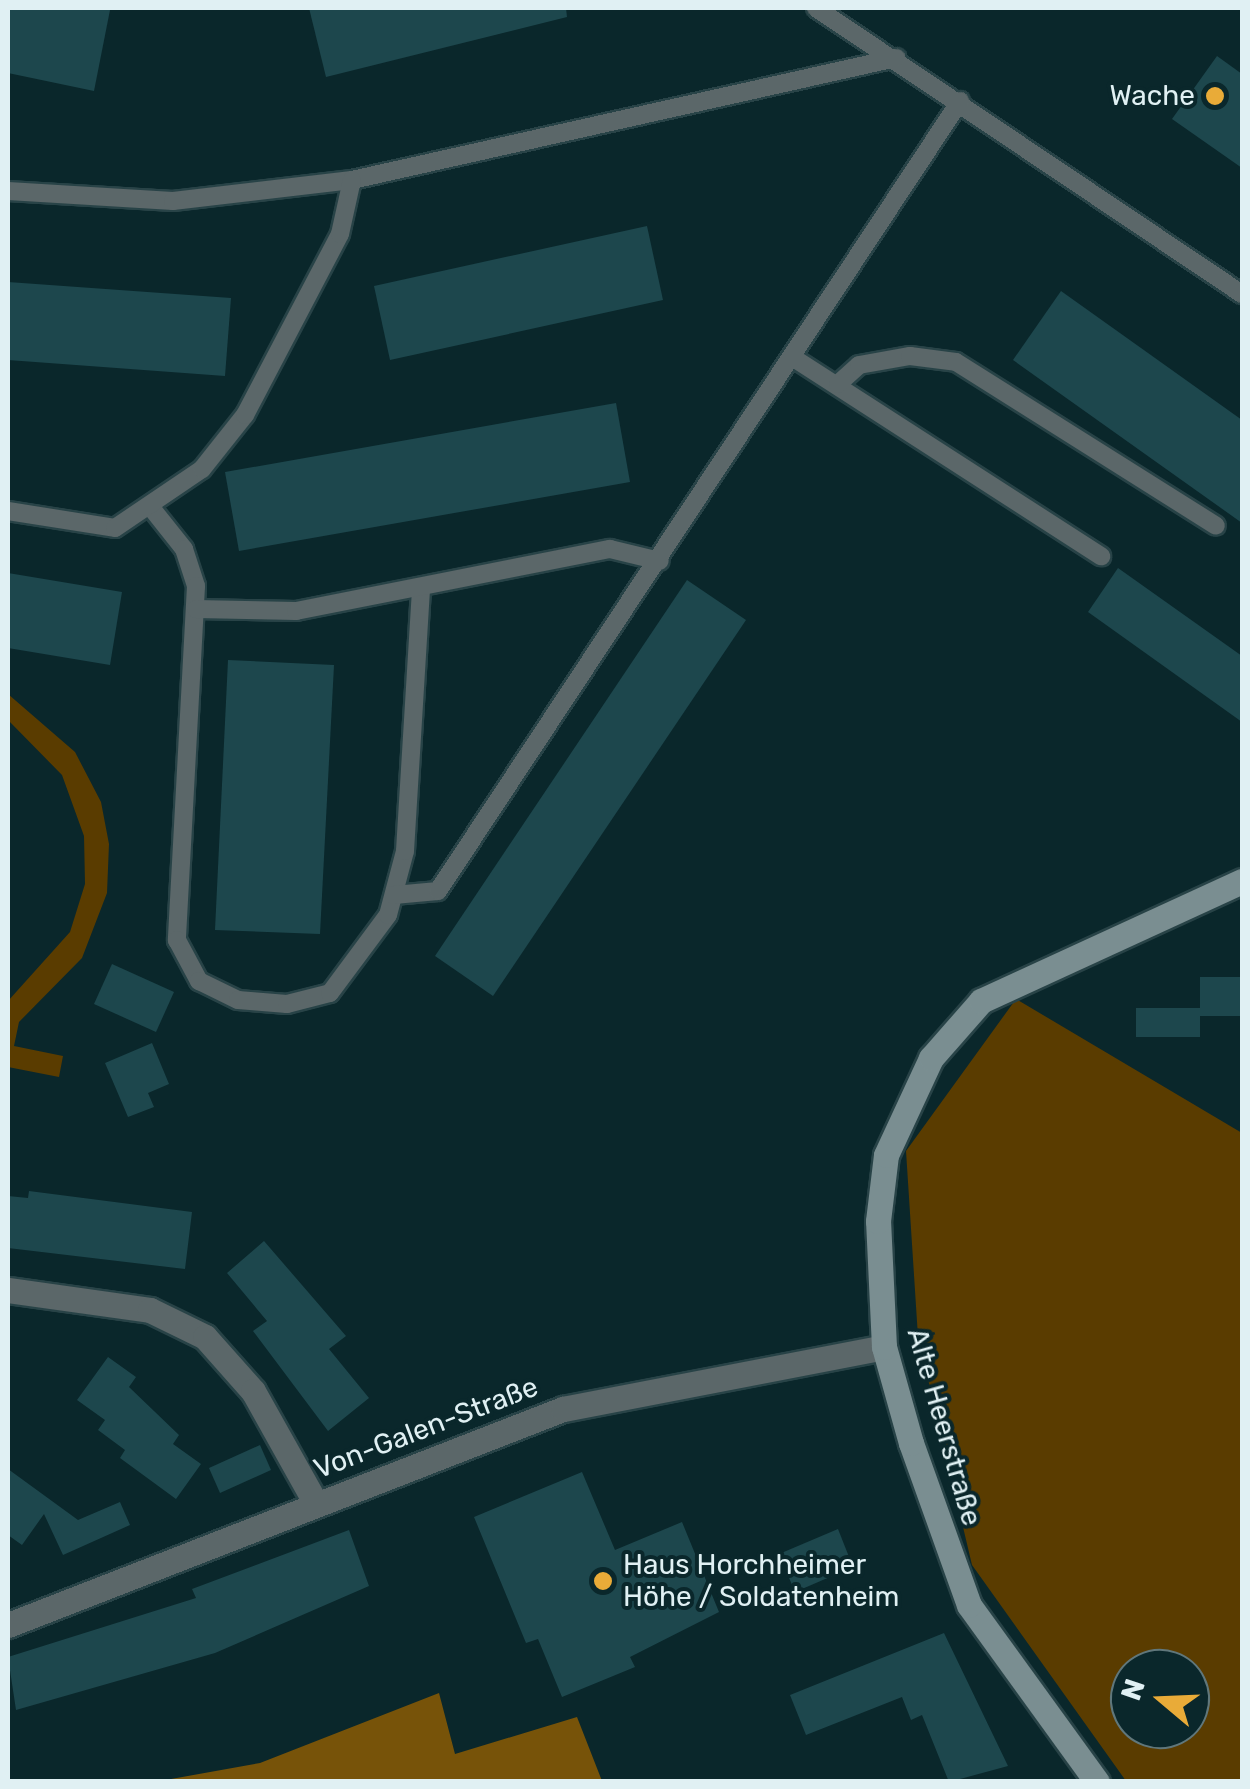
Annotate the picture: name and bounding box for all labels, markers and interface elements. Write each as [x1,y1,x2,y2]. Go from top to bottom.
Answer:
place label: Wache [1110,79,1195,113]
marker: Wache [1204,85,1226,107]
street label: Alte Heerstraße [900,1324,988,1530]
street label: Von-Galen-Straße [309,1370,543,1486]
place label: Haus Horchheimer Höhe / Soldatenheim [623,1548,899,1614]
marker: Haus Horchheimer Höhe / Soldatenheim [592,1570,614,1592]
north arrow [1110,1649,1210,1749]
text: N [1114,1675,1152,1705]

